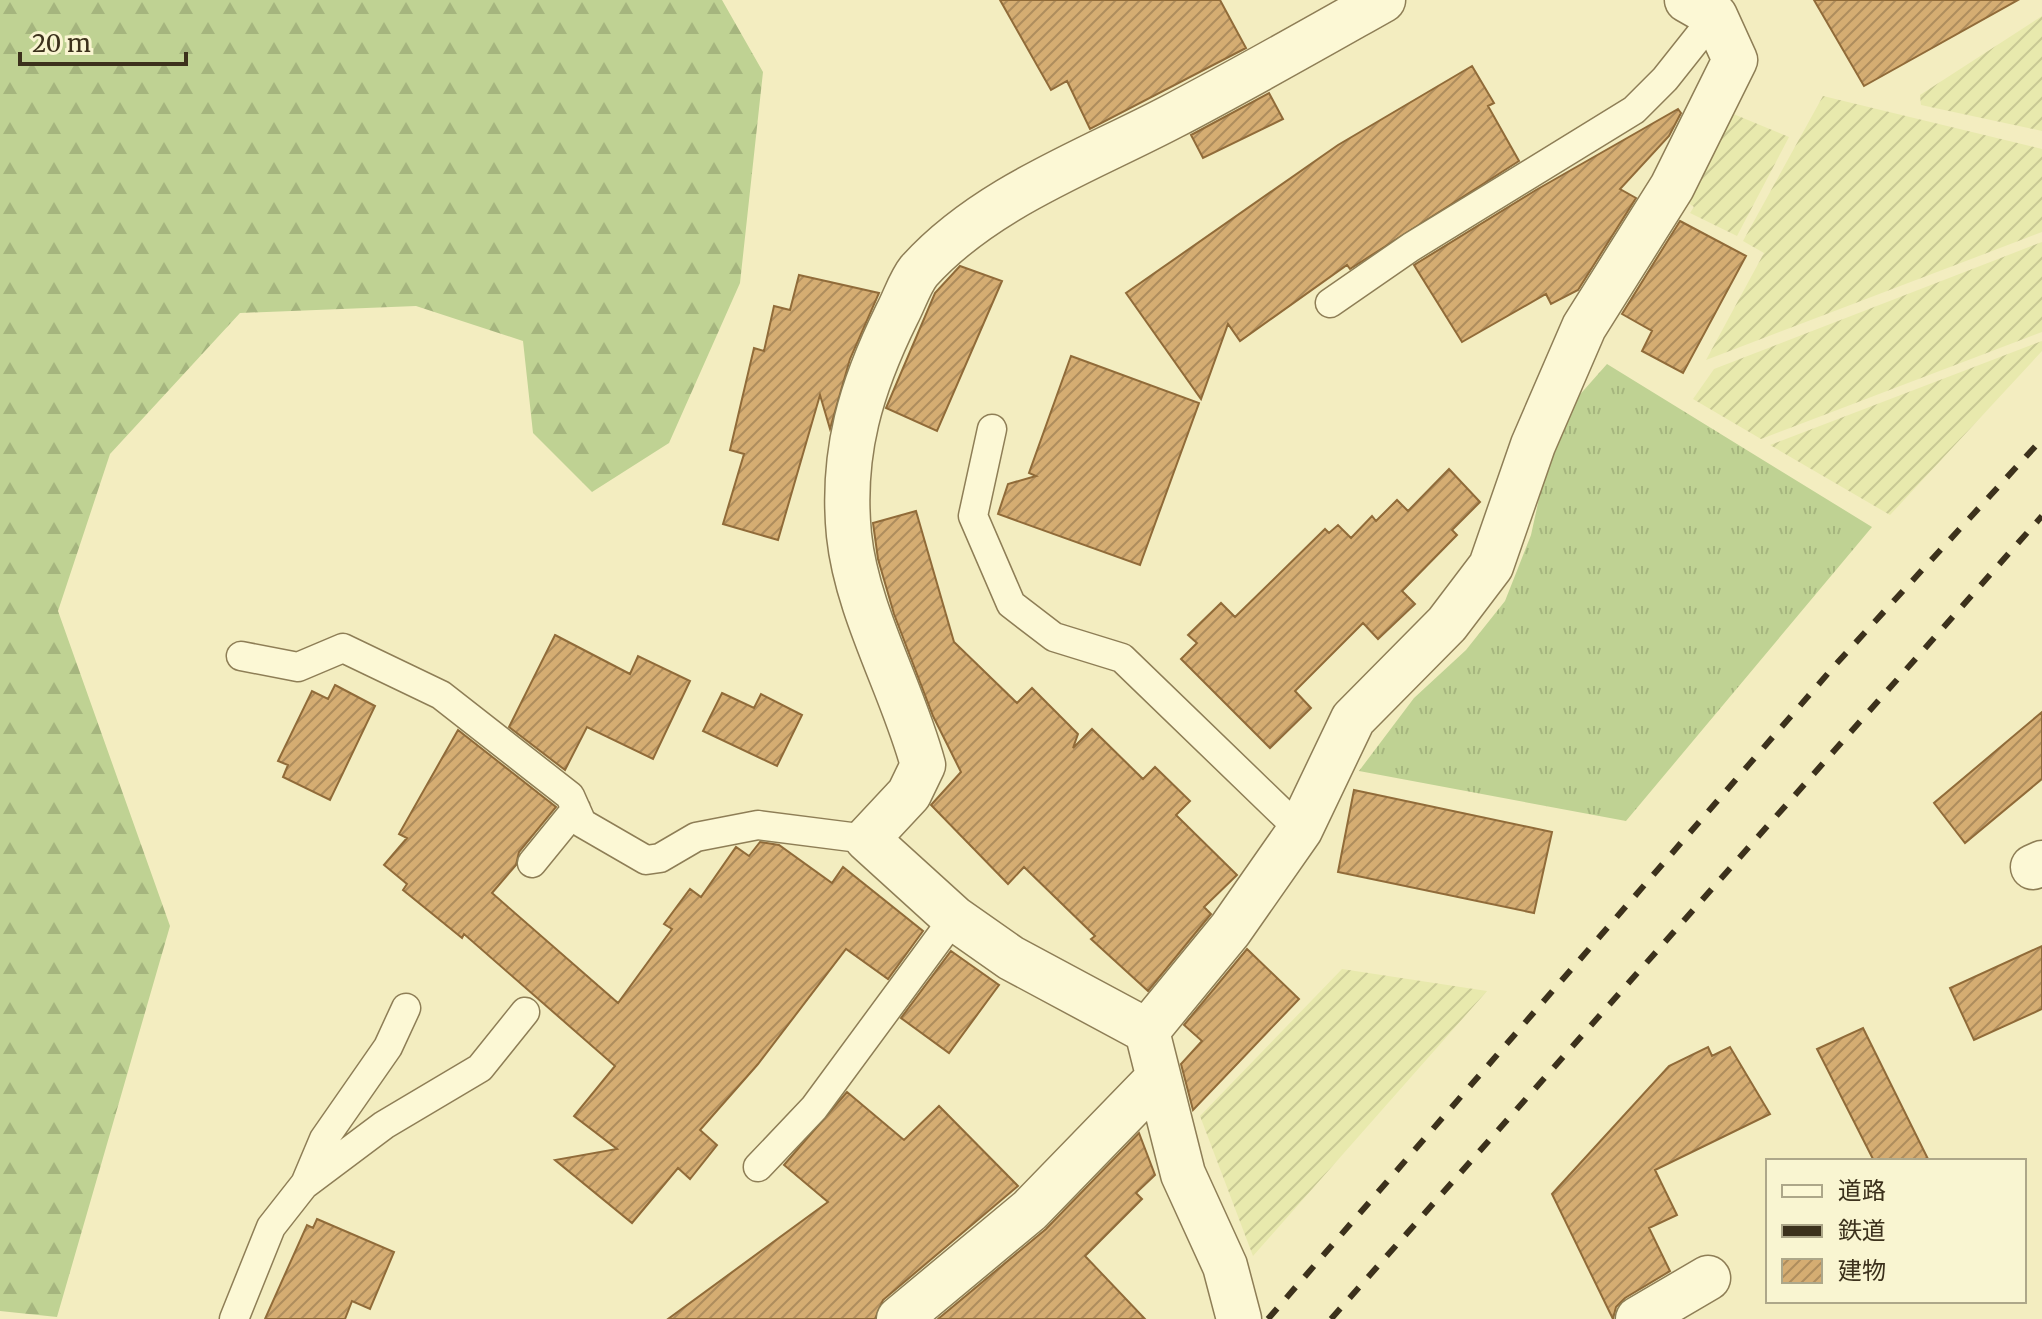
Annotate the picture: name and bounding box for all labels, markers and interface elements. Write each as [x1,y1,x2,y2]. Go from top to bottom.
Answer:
scale bar [20,16,186,66]
text: 20 m [32,28,91,59]
legend [1766,1159,2026,1303]
text: 道路 [1838,1175,1886,1206]
text: 鉄道 [1838,1215,1886,1246]
text: 建物 [1838,1255,1886,1286]

